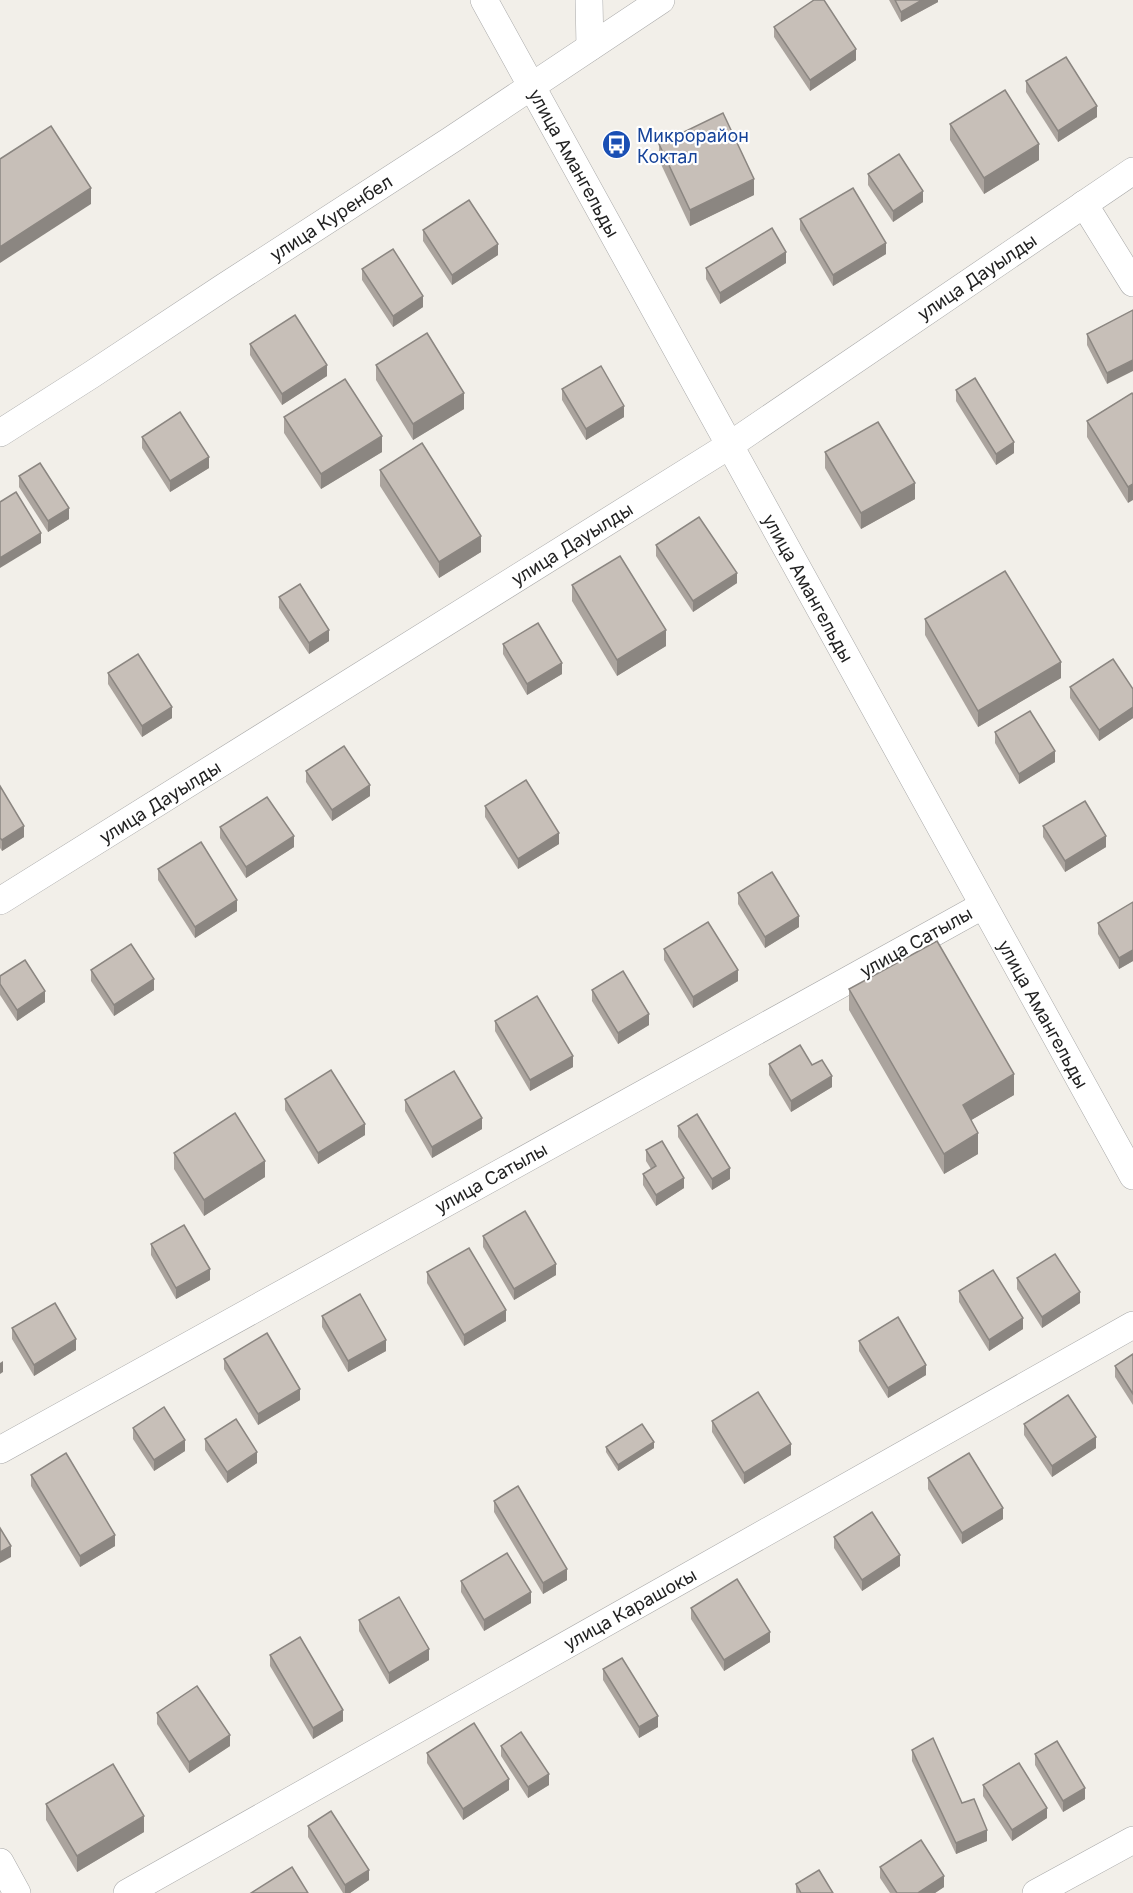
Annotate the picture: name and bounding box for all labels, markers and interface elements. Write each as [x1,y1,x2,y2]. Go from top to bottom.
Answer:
street label: улица Амангельды [525,85,623,241]
place label: Микрорайон Коктал [637,125,749,167]
bus stop icon: Микрорайон Коктал [600,129,632,161]
street label: улица Куренбел [266,171,396,265]
street label: улица Дауылды [913,229,1041,325]
street label: улица Дауылды [507,498,637,590]
street label: улица Амангельды [759,510,857,666]
street label: улица Дауылды [95,756,225,848]
street label: улица Сатылы [856,903,976,981]
street label: улица Амангельды [994,936,1092,1092]
street label: улица Сатылы [431,1139,551,1217]
street label: улица Карашокы [560,1564,700,1654]

